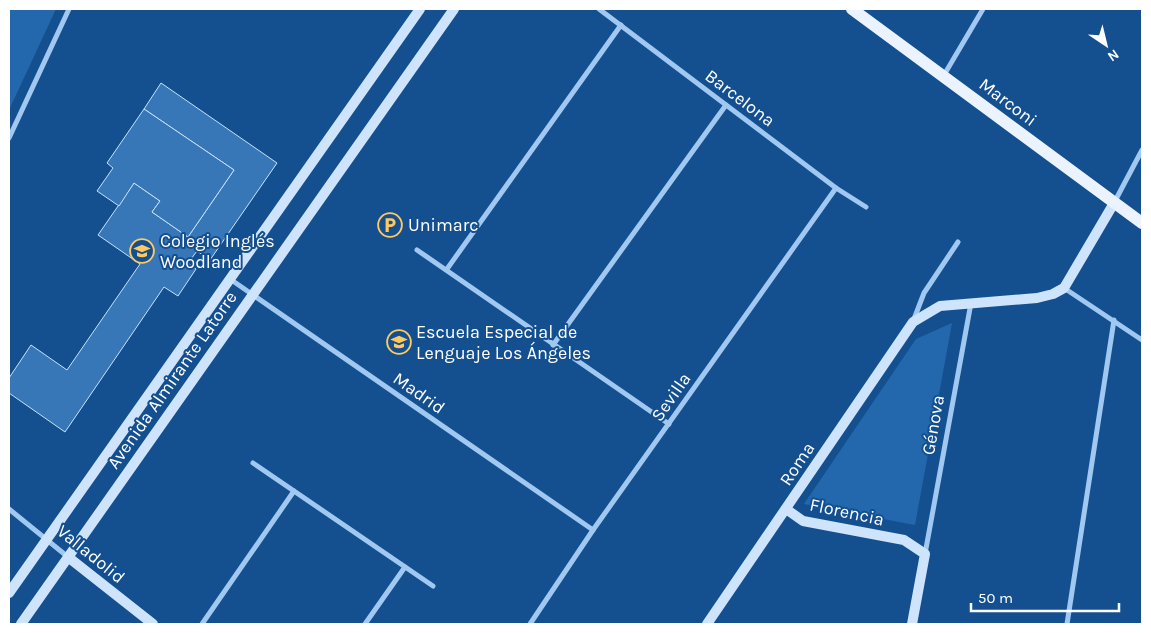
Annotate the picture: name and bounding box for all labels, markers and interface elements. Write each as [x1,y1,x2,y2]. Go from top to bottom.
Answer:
north arrow [1081,20,1131,70]
text: N [1104,45,1122,65]
street label: Barcelona [701,65,779,131]
street label: Marconi [975,73,1041,131]
parking icon: Unimarc [377,212,403,238]
place label: Unimarc [408,214,479,236]
place label: Colegio Inglés Woodland [160,230,275,273]
school or university icon: Colegio Inglés Woodland [129,238,155,264]
street label: Avenida Almirante Latorre [102,287,242,473]
place label: Escuela Especial de Lenguaje Los Ángeles [416,321,591,364]
school or university icon: Escuela Especial de Lenguaje Los Ángeles [386,329,412,355]
street label: Madrid [389,367,449,419]
street label: Sevilla [646,368,696,426]
street label: Génova [917,393,949,457]
street label: Roma [775,438,819,490]
street label: Florencia [808,493,886,531]
street label: Valladolid [53,520,129,588]
scale bar [971,580,1118,612]
text: 50 m [978,589,1013,607]

